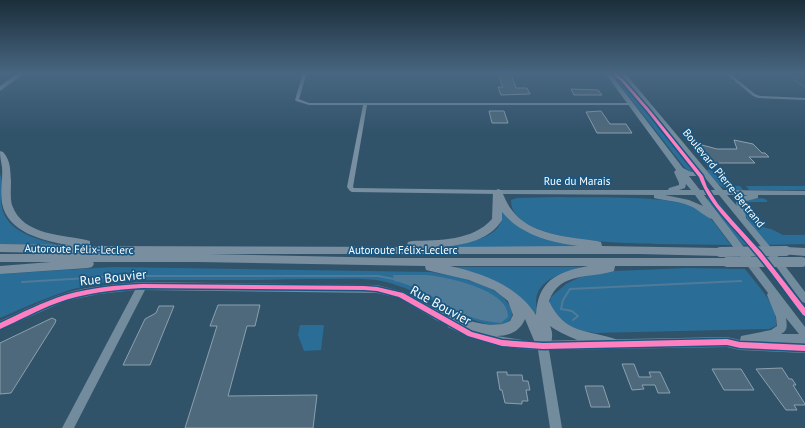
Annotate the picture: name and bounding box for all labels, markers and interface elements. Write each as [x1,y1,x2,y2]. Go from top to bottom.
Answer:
street label: Boulevard Pierre-Bertrand [680,126,768,230]
street label: Rue du Marais [544,174,611,188]
street label: Autoroute Félix-Leclerc [24,241,134,257]
street label: Autoroute Félix-Leclerc [348,243,458,257]
street label: Rue Bouvier [79,265,148,289]
street label: Rue Bouvier [407,282,475,329]

